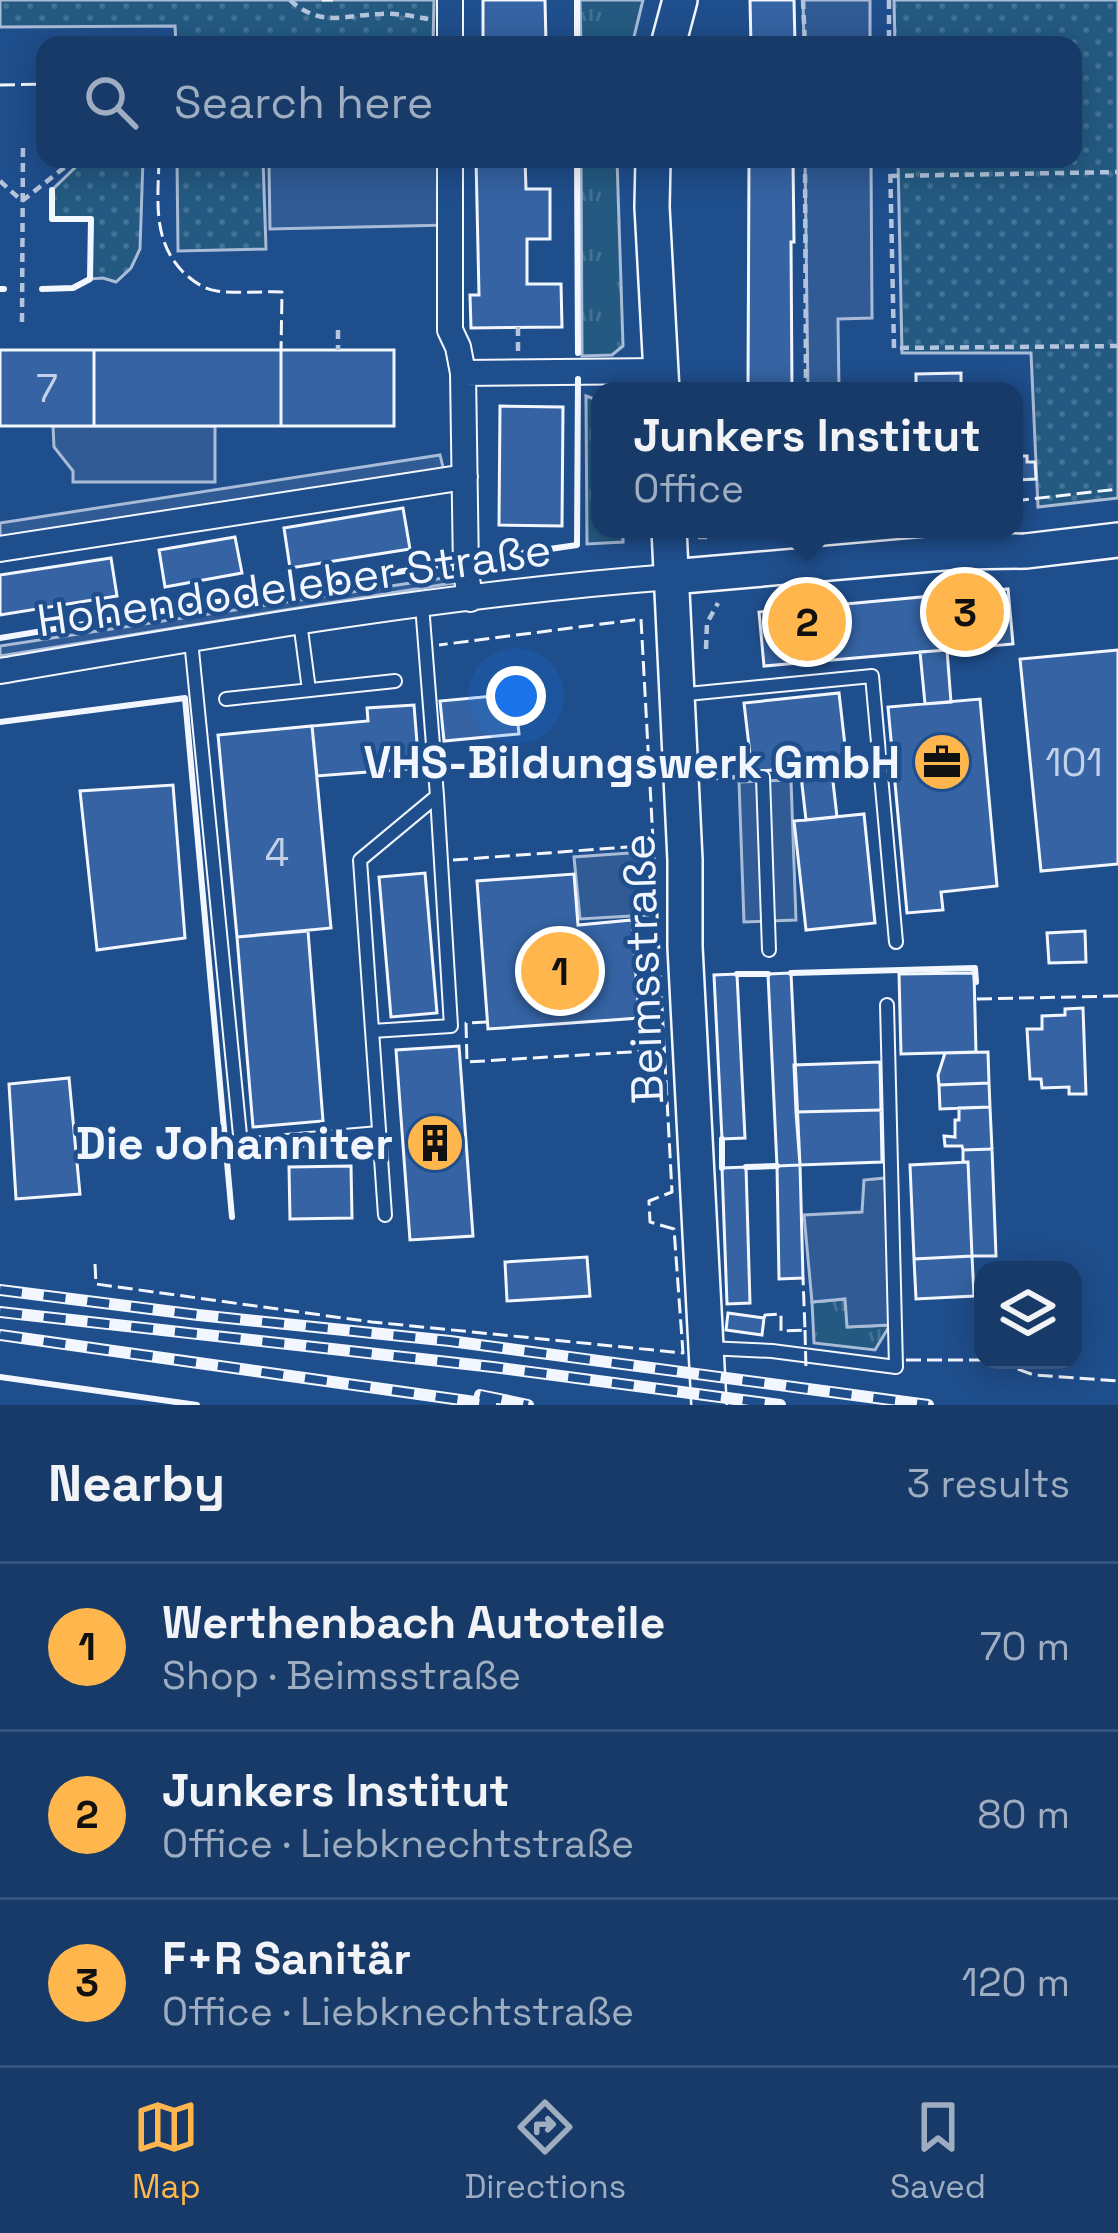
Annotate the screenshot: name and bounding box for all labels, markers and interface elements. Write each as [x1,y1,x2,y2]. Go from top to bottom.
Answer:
search box [36,36,1082,168]
icon: search [78,69,144,135]
text: Search here [174,74,433,131]
house number: 7 [36,364,58,413]
popup [591,382,1023,538]
text: Junkers Institut [633,407,981,464]
text: Office [633,464,744,513]
street label: Hohendodeleber Straße [33,521,555,649]
pin: 3 [926,567,1004,657]
pin: 2 [768,577,846,667]
your location [486,666,546,726]
office icon: VHS-Bildungswerk GmbH [911,731,973,793]
place label: VHS-Bildungswerk GmbH [363,734,900,791]
house number: 101 [1045,738,1103,787]
house number: 4 [265,828,289,877]
street label: Beimsstraße [610,833,676,1105]
pin: 1 [521,926,599,1016]
building icon: Die Johanniter [404,1112,466,1174]
place label: Die Johanniter [76,1115,393,1172]
map controls [974,1261,1082,1369]
button: layers [974,1261,1082,1369]
text: Nearby [48,1451,225,1516]
text: 3 results [907,1459,1070,1508]
text: Werthenbach Autoteile [162,1594,665,1651]
text: 1 [78,1622,96,1671]
text: 70 m [980,1622,1070,1671]
text: Shop · Beimsstraße [162,1651,521,1700]
text: Junkers Institut [162,1762,510,1819]
text: 2 [75,1790,99,1839]
text: 80 m [977,1790,1070,1839]
text: Office · Liebknechtstraße [162,1819,634,1868]
text: F+R Sanitär [162,1930,411,1987]
text: 3 [75,1958,99,2007]
text: 120 m [962,1958,1070,2007]
text: Office · Liebknechtstraße [162,1987,634,2036]
tab: Map [132,2094,201,2208]
tab: Directions [464,2094,626,2208]
tab: Saved [890,2094,986,2208]

